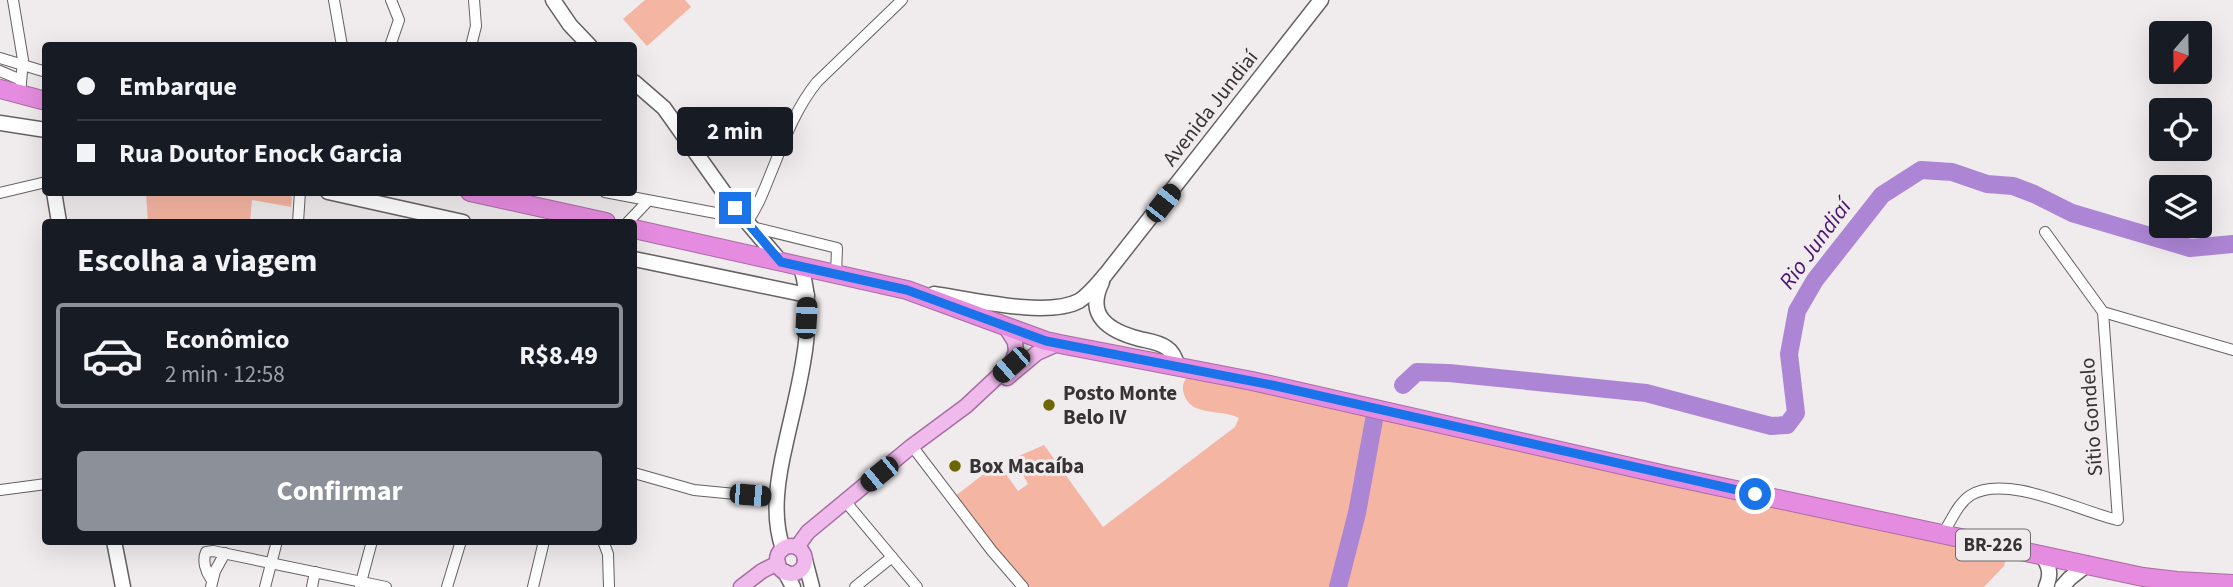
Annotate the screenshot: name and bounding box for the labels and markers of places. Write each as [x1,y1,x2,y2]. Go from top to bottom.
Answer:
place label: Posto Monte Belo IV [1063,378,1177,432]
marker: Posto Monte Belo IV [1041,397,1057,413]
place label: Box Macaíba [969,451,1084,481]
marker: Box Macaíba [947,458,963,474]

